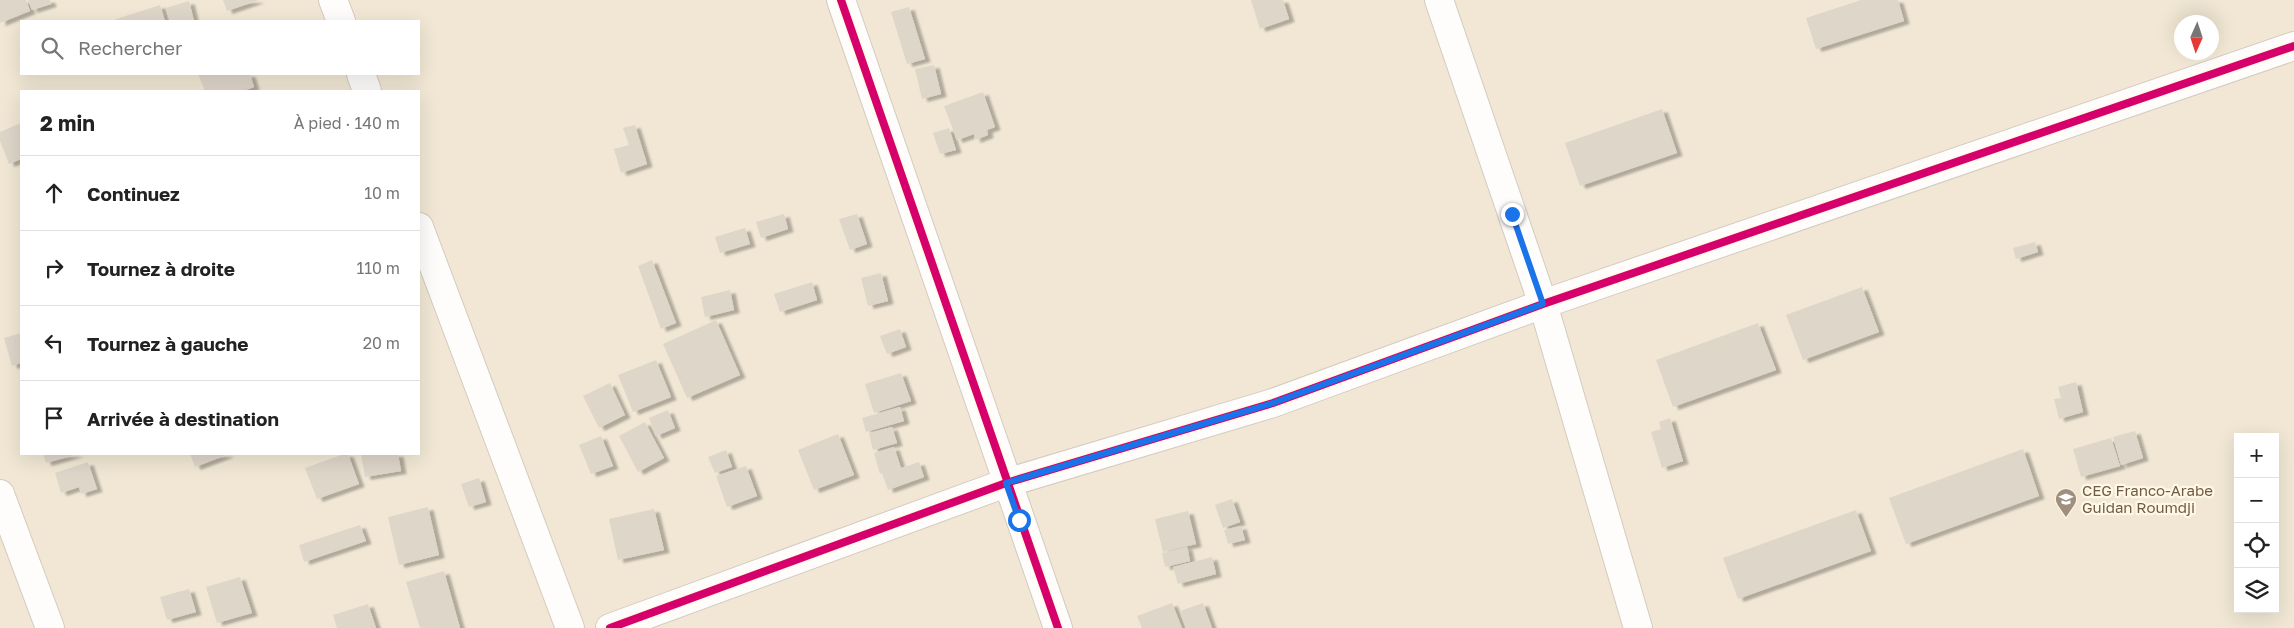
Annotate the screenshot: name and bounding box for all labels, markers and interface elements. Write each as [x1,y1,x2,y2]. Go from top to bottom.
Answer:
north arrow [2174,15,2219,60]
search box [20,20,420,75]
icon: search [38,34,66,62]
text: Rechercher [78,36,183,59]
text: 2 min [40,110,95,136]
text: À pied · 140 m [294,113,400,133]
icon: ahead [40,179,68,207]
text: Continuez [87,182,180,205]
text: 10 m [364,183,400,203]
route end [1501,203,1524,226]
icon: right [40,254,68,282]
text: Tournez à droite [87,257,235,280]
text: 110 m [356,258,400,278]
icon: left [40,329,68,357]
text: Tournez à gauche [87,332,248,355]
text: 20 m [363,333,400,353]
icon: arrive [40,404,68,432]
text: Arrivée à destination [87,407,279,430]
map controls [2234,433,2279,613]
button: + [2234,433,2279,478]
button: − [2234,478,2279,523]
place label: CEG Franco-Arabe Guidan Roumdji [2082,481,2213,516]
school or university icon: CEG Franco-Arabe Guidan Roumdji [2054,487,2078,518]
route start [1008,509,1031,532]
button: locate [2234,523,2279,568]
button: layers [2234,568,2279,613]

